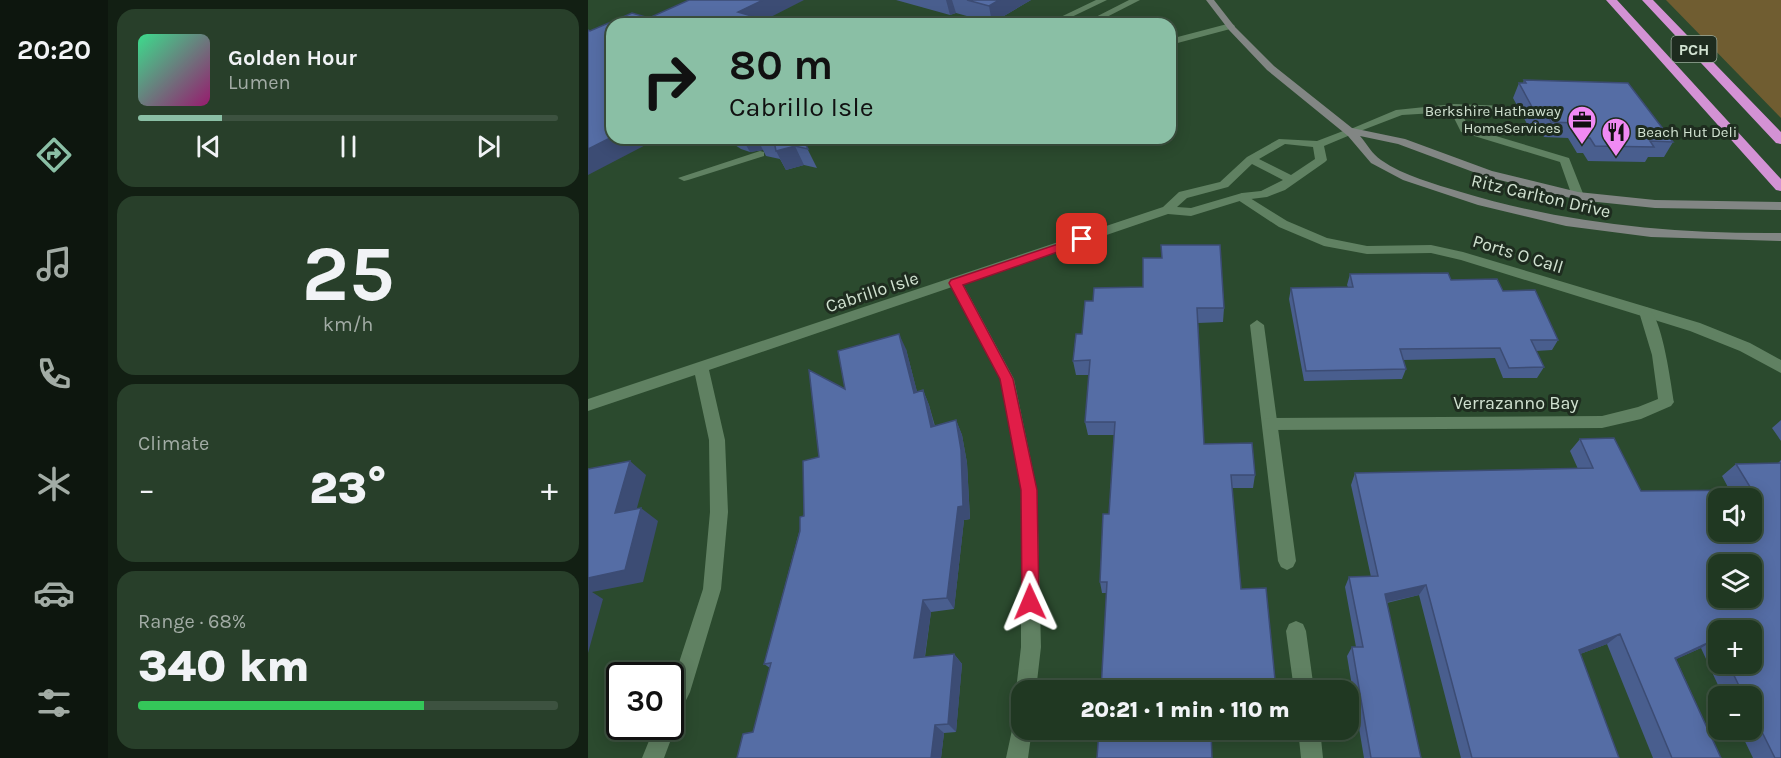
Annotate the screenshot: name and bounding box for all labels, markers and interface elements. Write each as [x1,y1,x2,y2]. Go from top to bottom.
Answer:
text: 20:20 [17,34,91,66]
road number: PCH [1672,36,1716,62]
text: 80 m [729,40,833,90]
icon: right [630,42,708,120]
text: Golden Hour [228,45,357,71]
text: Lumen [228,71,291,94]
text: Cabrillo Isle [729,91,874,123]
place label: Berkshire Hathaway HomeServices [1425,102,1561,137]
office icon: Berkshire Hathaway HomeServices [1566,104,1598,146]
restaurant icon: Beach Hut Deli [1600,116,1632,158]
place label: Beach Hut Deli [1637,123,1737,141]
icon: previous [192,130,225,163]
icon: pause [332,130,365,163]
icon: next [472,130,505,163]
icon: directions [33,134,75,176]
street label: Ritz Carlton Drive [1469,169,1613,223]
pin [1056,213,1107,264]
icon: arrive [1065,222,1098,255]
text: 25 [302,228,394,320]
street label: Ports O Call [1470,230,1566,278]
icon: music [33,243,75,285]
street label: Cabrillo Isle [823,267,921,317]
text: km/h [323,313,373,336]
icon: phone [33,353,75,395]
street label: Verrazanno Bay [1453,392,1579,414]
text: Climate [138,432,209,455]
text: 23° [309,462,387,514]
icon: climate [33,463,75,505]
text: − [138,470,155,508]
text: + [541,470,558,508]
map controls [1708,488,1762,740]
button: sound [1708,488,1762,542]
button: layers [1708,554,1762,608]
position arrow [998,570,1062,634]
icon: car [33,572,75,614]
text: Range · 68% [138,610,246,633]
button: + [1708,620,1762,674]
text: 340 km [138,640,310,692]
speed limit sign: 30 [606,662,684,740]
icon: filters [33,682,75,724]
button: − [1708,686,1762,740]
text: 20:21 · 1 min · 110 m [1080,697,1290,723]

